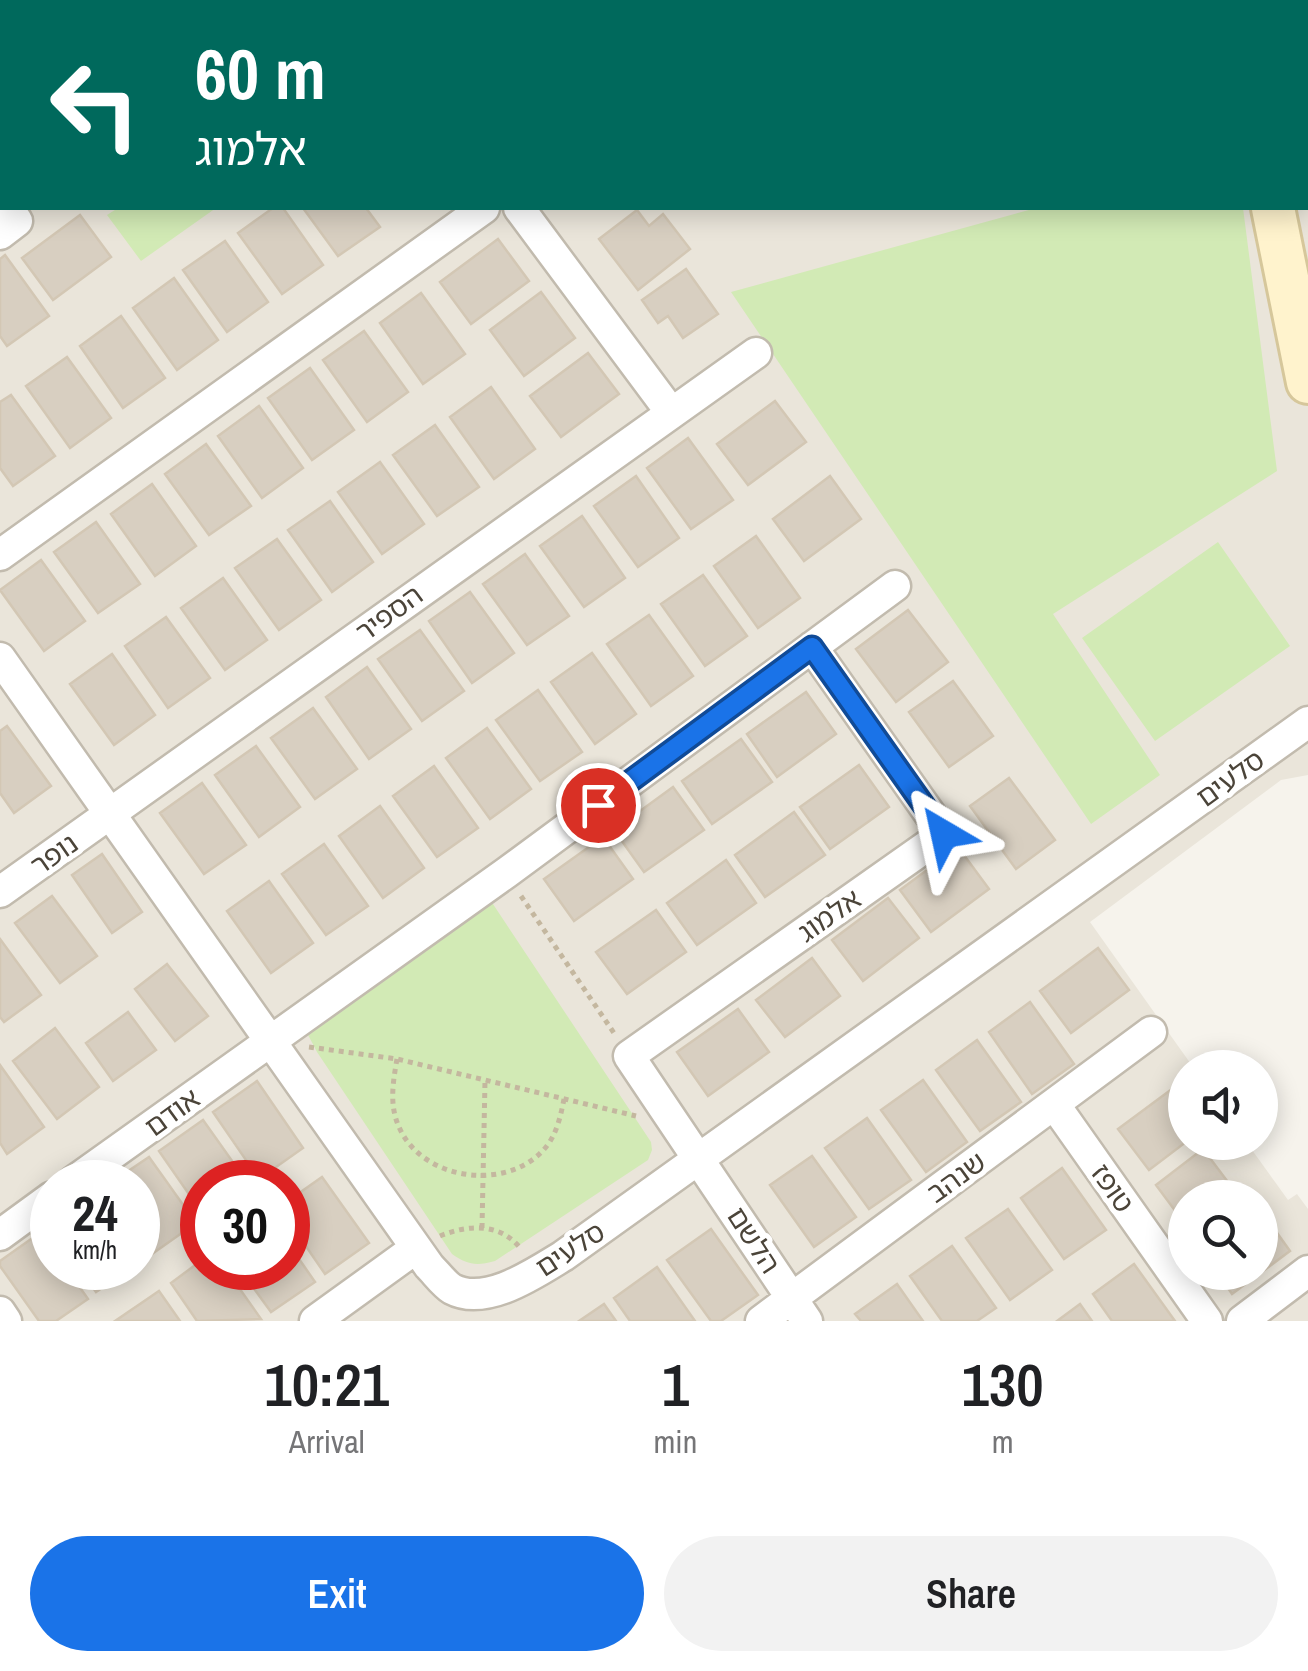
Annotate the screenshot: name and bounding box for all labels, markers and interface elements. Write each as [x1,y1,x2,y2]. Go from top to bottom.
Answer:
text: 60 m [195,27,326,121]
icon: left [30,40,160,170]
text: אלמוג [195,118,307,179]
street label: הספיר [348,576,430,650]
street label: סלעים [1188,740,1272,816]
pin [556,763,641,848]
icon: arrive [571,778,626,833]
position arrow [892,782,996,886]
street label: נופר [23,824,85,884]
street label: אלמוג [790,879,868,951]
map controls [1168,1050,1278,1290]
button: sound [1168,1050,1278,1160]
street label: אודם [137,1079,207,1145]
street label: שנהב [919,1143,993,1211]
street label: טופז [1083,1156,1143,1220]
speed limit sign: 30 [180,1160,310,1290]
text: 24 [72,1179,118,1247]
button: search [1168,1180,1278,1290]
street label: הלשם [718,1199,790,1281]
street label: סלעים [528,1212,612,1286]
text: km/h [73,1233,117,1267]
text: 10:21 [264,1344,389,1425]
text: 1 [662,1344,689,1425]
text: 130 [962,1344,1044,1425]
text: Arrival [289,1420,365,1463]
text: min [654,1420,697,1463]
text: m [992,1420,1014,1463]
button: Exit [30,1536,644,1651]
button: Share [664,1536,1278,1651]

